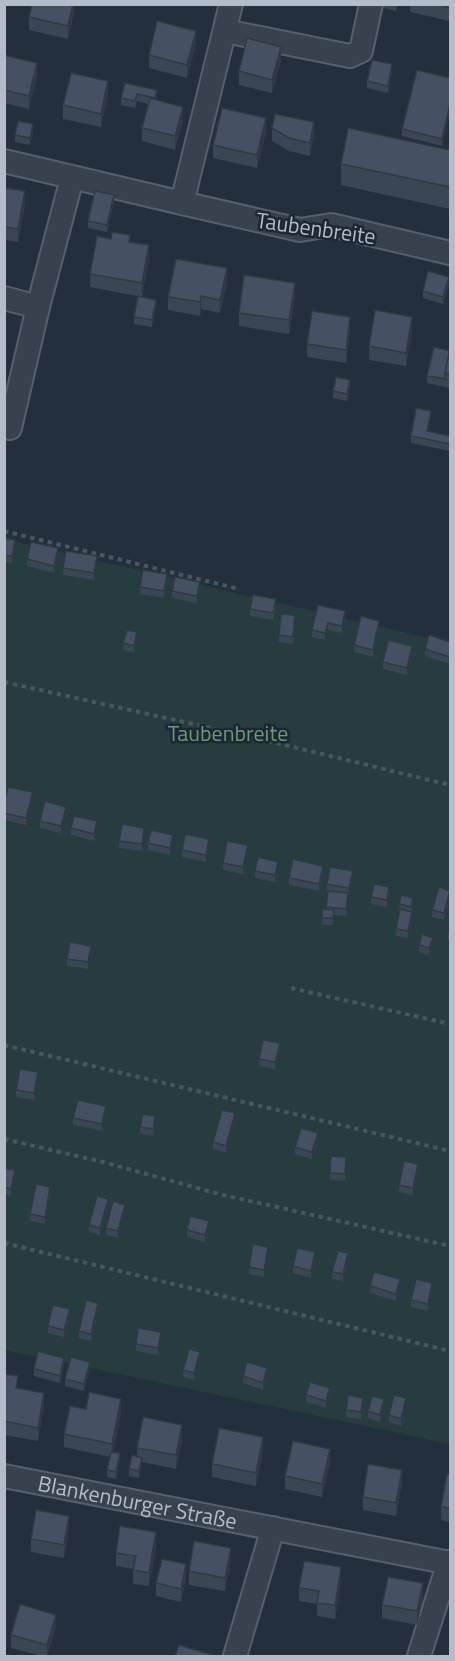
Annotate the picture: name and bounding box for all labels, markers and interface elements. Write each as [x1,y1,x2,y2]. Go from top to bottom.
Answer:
street label: Taubenbreite [254,203,378,253]
park label: Taubenbreite [168,716,288,750]
street label: Blankenburger Straße [35,1466,240,1538]

